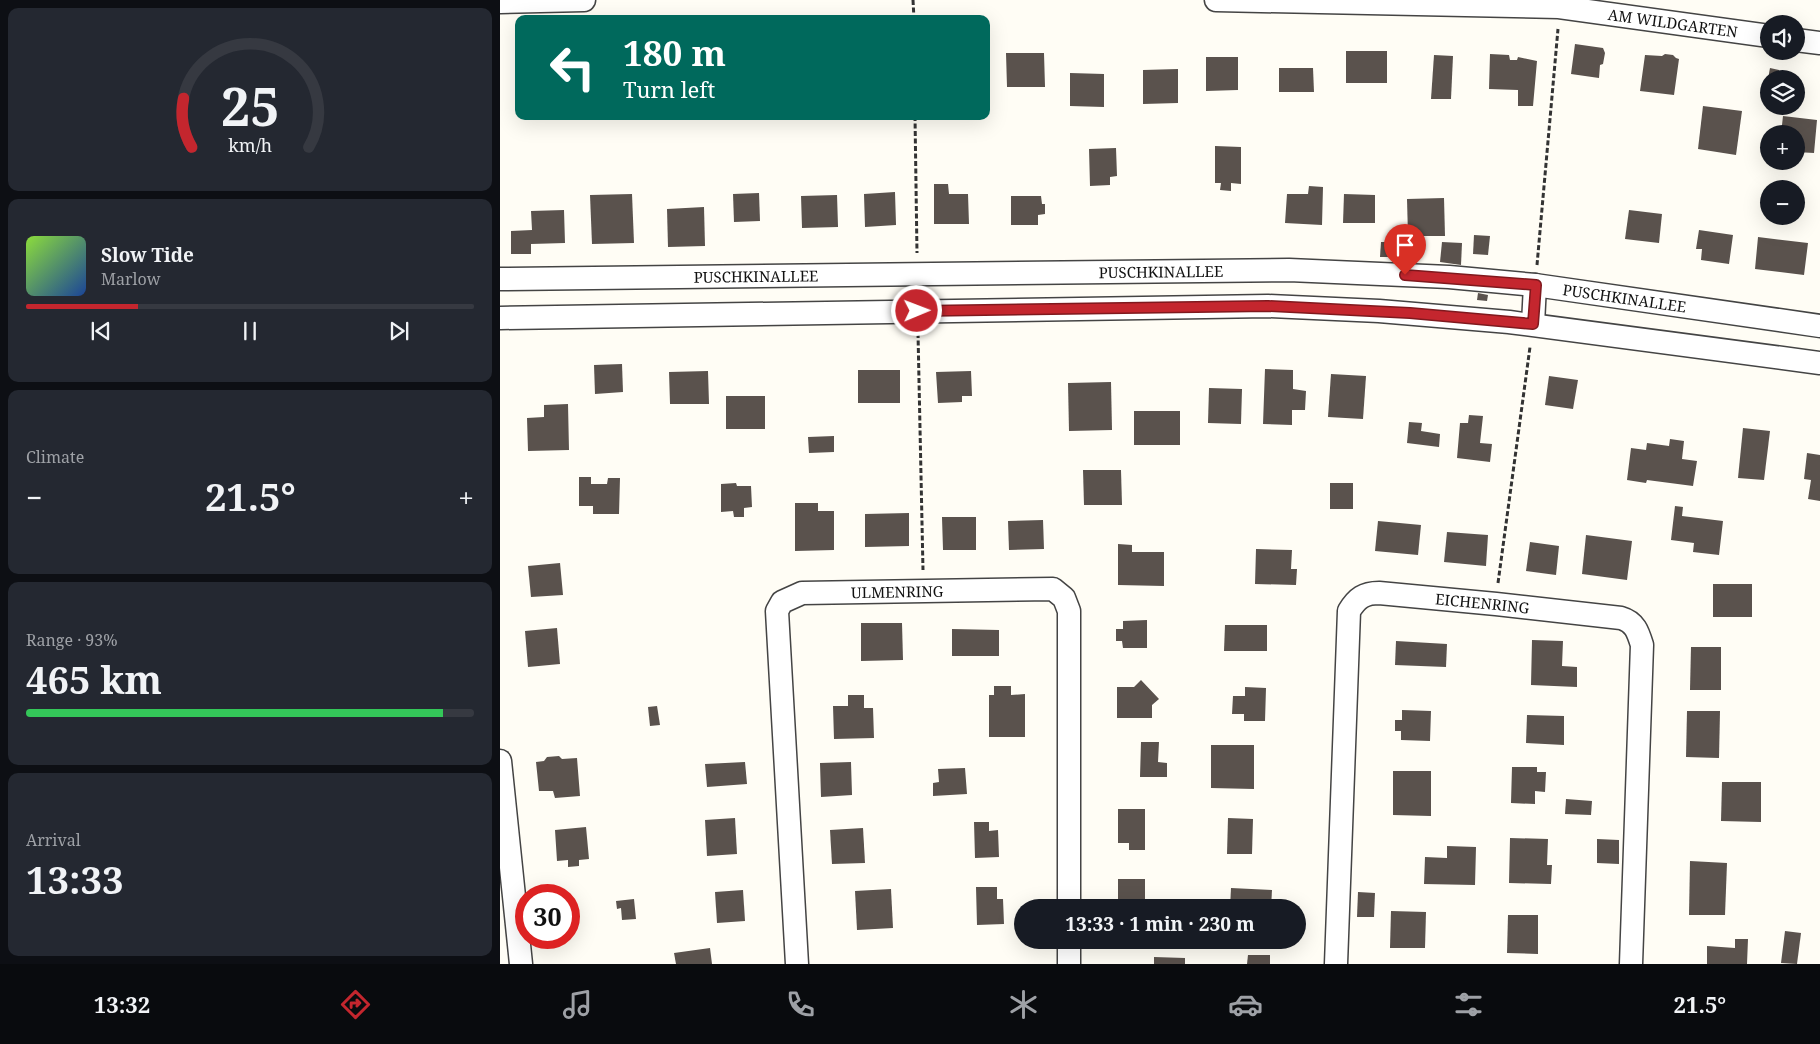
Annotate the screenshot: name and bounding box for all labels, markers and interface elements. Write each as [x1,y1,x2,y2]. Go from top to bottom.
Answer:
street label: AM WILDGARTEN [1607,4,1740,42]
map controls [1760,15,1805,225]
button: sound [1760,15,1805,60]
text: 180 m [623,29,726,76]
icon: left [540,35,605,100]
text: 25 [221,70,279,141]
button: layers [1760,70,1805,115]
text: Turn left [623,74,715,104]
button: + [1760,125,1805,170]
text: km/h [228,133,272,157]
button: − [1760,180,1805,225]
pin [1384,224,1426,275]
icon: arrive [1391,231,1419,259]
text: Slow Tide [101,242,194,268]
street label: PUSCHKINALLEE [1099,261,1223,282]
street label: PUSCHKINALLEE [694,265,818,287]
text: Marlow [101,268,161,290]
street label: PUSCHKINALLEE [1561,279,1688,317]
position arrow [890,284,942,336]
icon: previous [87,317,115,345]
icon: pause [236,317,264,345]
icon: next [385,317,413,345]
text: Climate [26,446,84,468]
text: 21.5° [205,470,296,522]
text: − [26,478,42,516]
text: + [458,478,474,516]
street label: ULMENRING [851,581,944,602]
street label: EICHENRING [1434,588,1531,618]
text: Range · 93% [26,629,118,651]
text: 465 km [26,653,162,705]
text: Arrival [26,829,81,851]
text: 13:33 [26,853,123,905]
speed limit sign: 30 [515,884,580,949]
text: 13:33 · 1 min · 230 m [1065,911,1255,937]
icon: directions [338,987,373,1022]
icon: music [560,987,595,1022]
icon: phone [783,987,818,1022]
icon: climate [1006,987,1041,1022]
icon: car [1228,987,1263,1022]
icon: filters [1451,987,1486,1022]
text: 13:32 [94,989,150,1019]
text: 21.5° [1674,989,1726,1019]

